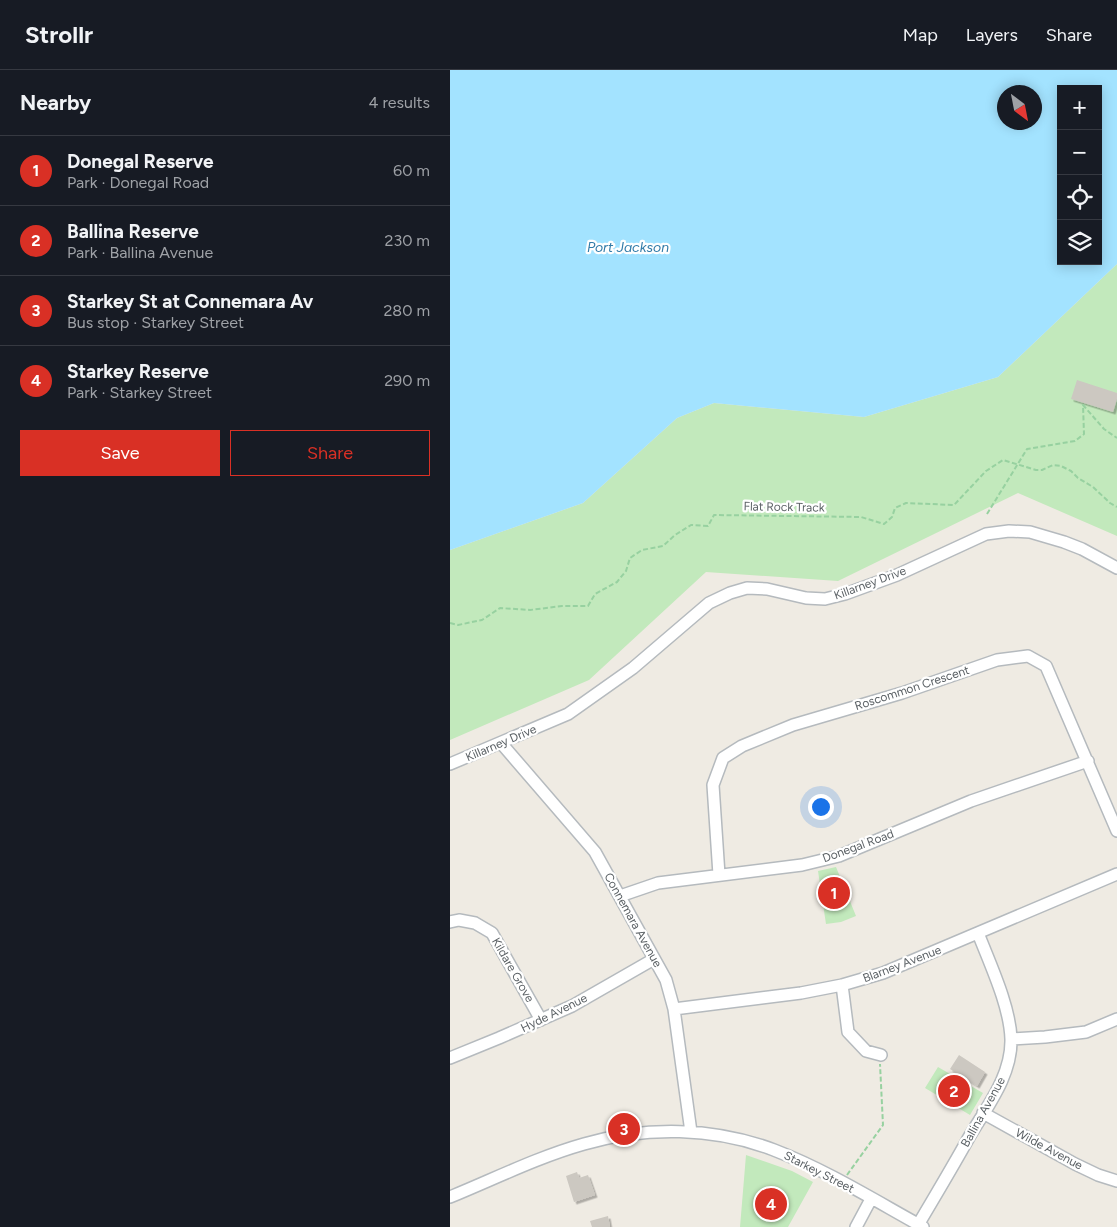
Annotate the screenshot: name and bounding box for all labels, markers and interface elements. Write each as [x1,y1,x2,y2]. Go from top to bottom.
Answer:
text: Strollr [25,20,93,49]
text: Map [903,24,938,46]
text: Layers [966,24,1018,46]
text: Share [1046,24,1092,46]
north arrow [997,85,1042,130]
map controls [1057,85,1102,265]
button: + [1057,85,1102,130]
text: Nearby [20,90,91,115]
text: 4 results [369,93,430,112]
button: − [1057,130,1102,175]
text: Donegal Reserve [67,150,214,173]
text: 1 [33,161,39,180]
text: 60 m [393,161,430,180]
text: Park · Donegal Road [67,173,209,192]
button: locate [1057,175,1102,220]
text: Ballina Reserve [67,220,199,243]
button: layers [1057,220,1102,265]
text: 2 [31,231,41,250]
text: 230 m [385,231,430,250]
water label: Port Jackson [587,239,669,256]
text: Park · Ballina Avenue [67,243,213,262]
text: Starkey St at Connemara Av [67,290,313,313]
text: 3 [32,301,40,320]
text: 280 m [383,301,430,320]
text: Bus stop · Starkey Street [67,313,244,332]
text: Starkey Reserve [67,360,209,383]
text: 4 [31,371,41,390]
text: 290 m [384,371,430,390]
text: Park · Starkey Street [67,383,212,402]
button: Save [20,430,220,476]
button: Share [230,430,430,476]
street label: Flat Rock Track [743,499,825,515]
street label: Killarney Drive [832,563,908,603]
street label: Roscommon Crescent [853,663,972,713]
street label: Killarney Drive [463,722,539,764]
your location [808,794,834,820]
street label: Donegal Road [820,827,896,865]
street label: Connemara Avenue [601,870,665,970]
pin: 1 [818,874,850,912]
street label: Kildare Grove [489,935,537,1005]
street label: Blarney Avenue [861,942,944,985]
street label: Hyde Avenue [518,991,590,1035]
pin: 2 [938,1072,970,1110]
street label: Ballina Avenue [958,1074,1008,1149]
pin: 3 [608,1110,640,1148]
street label: Wilde Avenue [1013,1125,1085,1173]
street label: Starkey Street [782,1148,857,1196]
pin: 4 [755,1185,787,1223]

